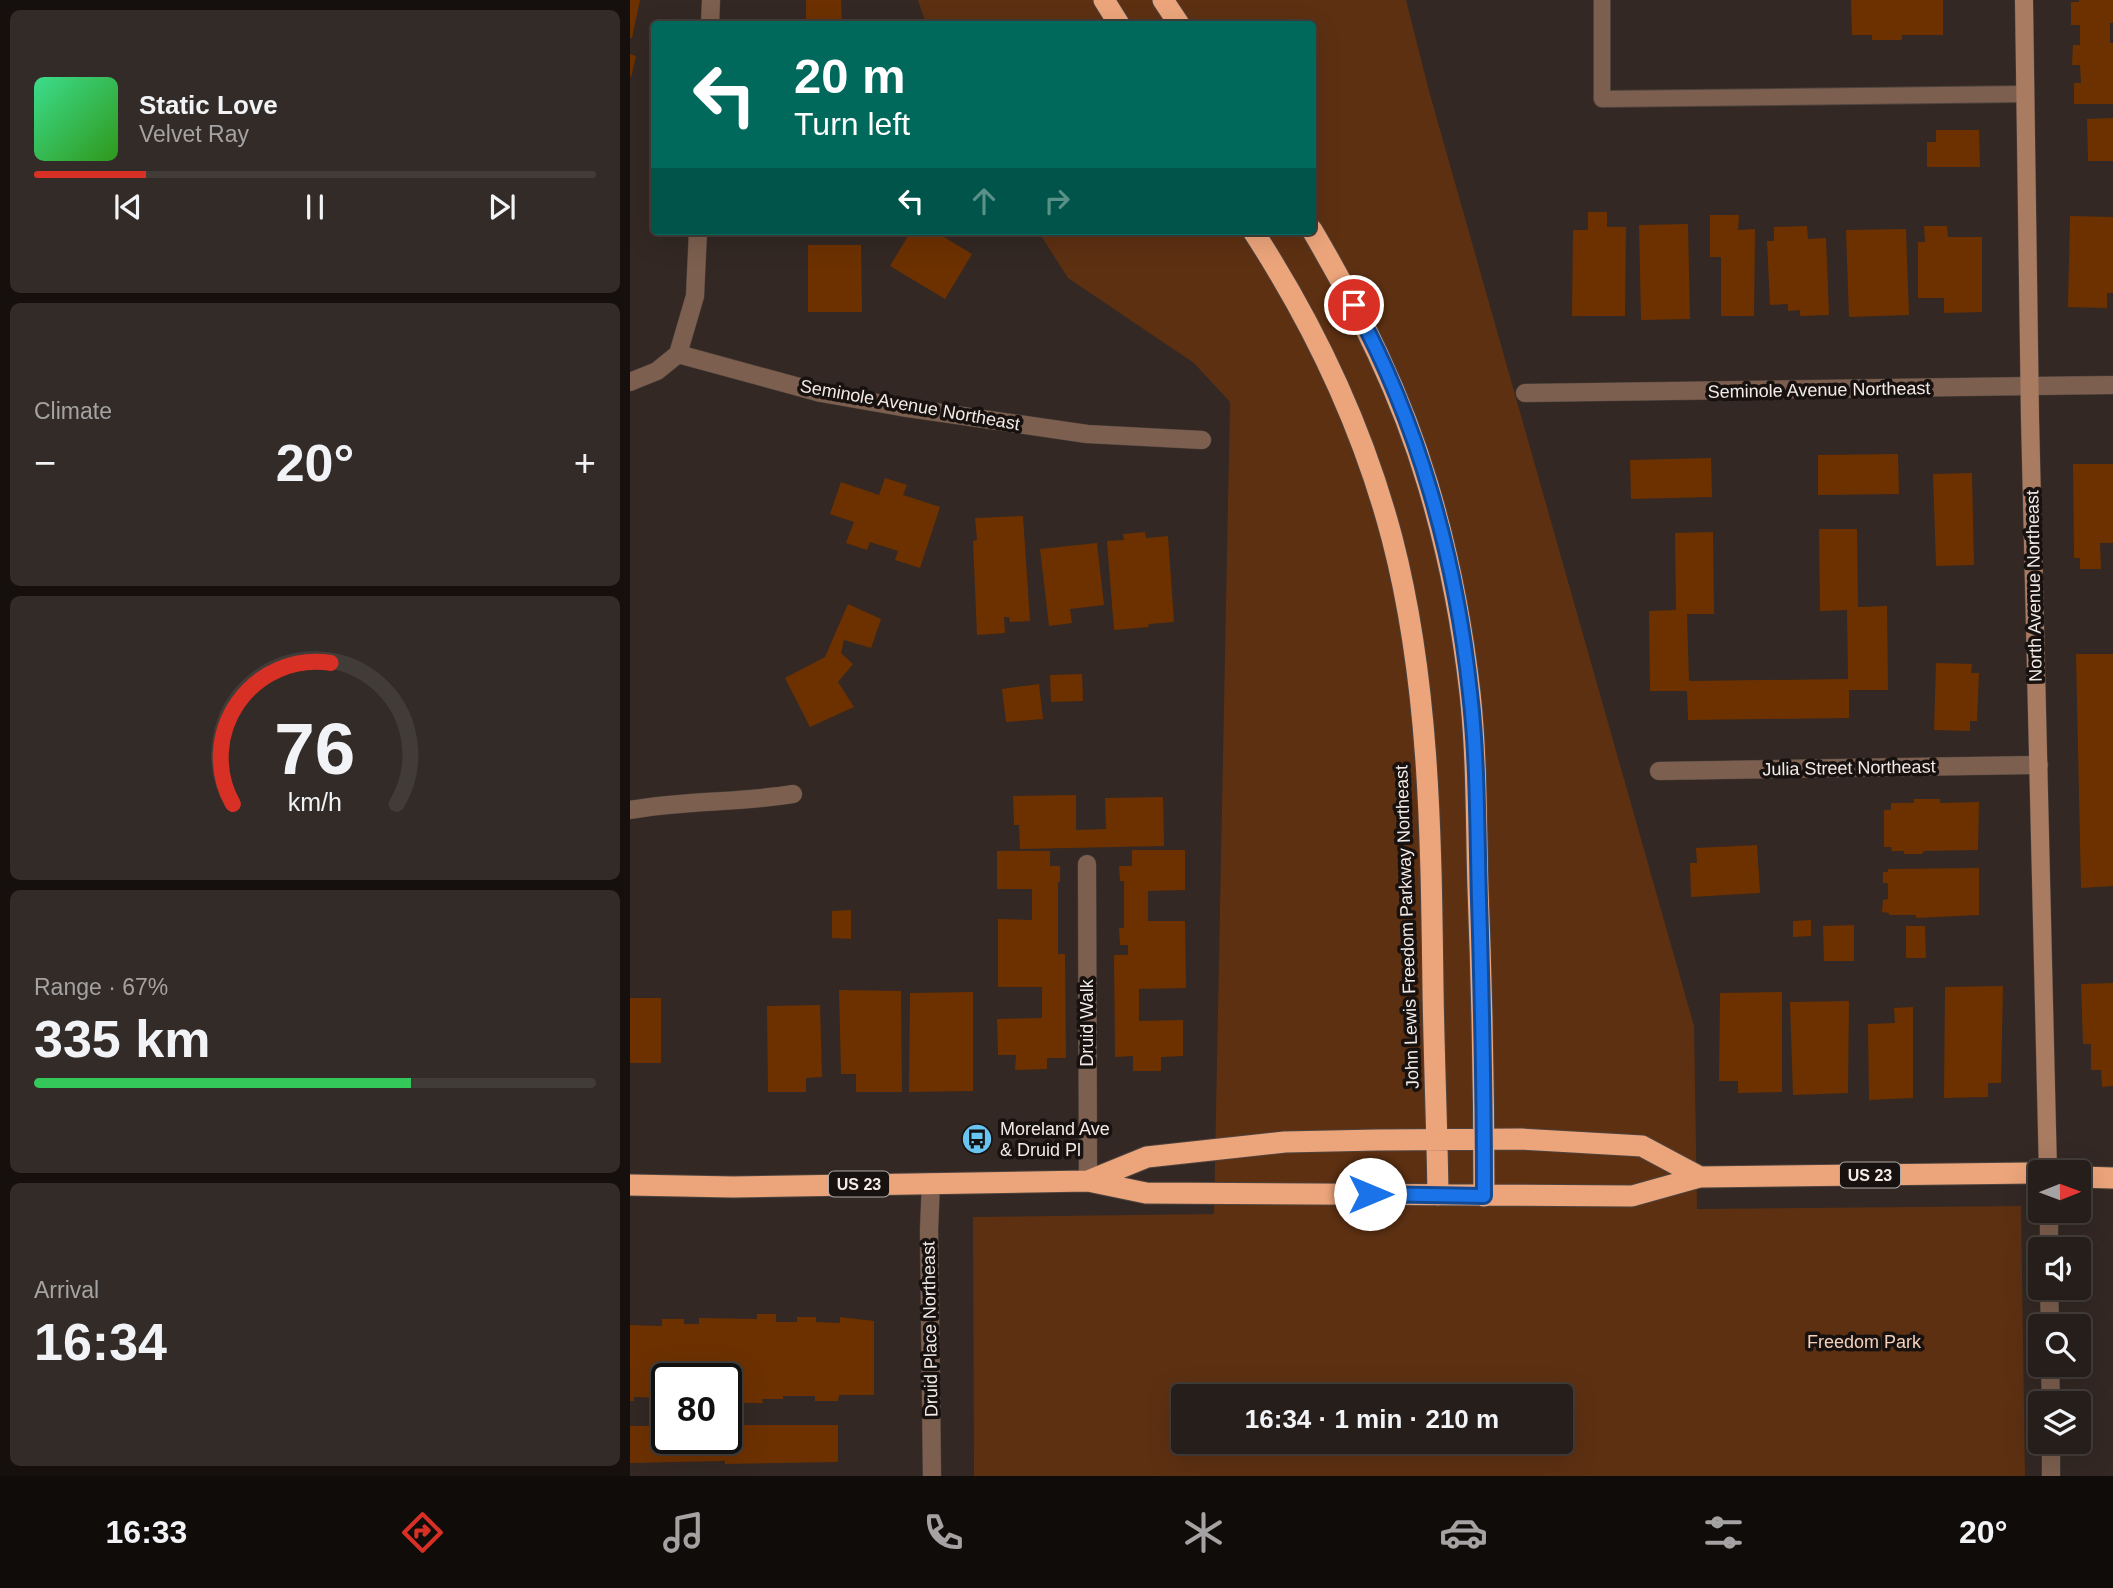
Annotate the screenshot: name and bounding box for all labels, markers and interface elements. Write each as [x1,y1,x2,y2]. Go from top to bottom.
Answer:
icon: left [679,49,770,140]
text: 20 m [794,49,906,103]
text: Static Love [139,90,278,120]
text: Turn left [794,106,910,142]
text: Velvet Ray [139,121,249,147]
icon: left [892,182,930,220]
icon: ahead [965,182,1003,220]
icon: right [1038,182,1076,220]
icon: previous [109,188,147,226]
icon: pause [296,188,334,226]
icon: next [483,188,521,226]
pin [1324,275,1384,335]
icon: arrive [1335,286,1373,324]
street label: Seminole Avenue Northeast [799,376,1021,434]
street label: Seminole Avenue Northeast [1707,378,1931,402]
text: Climate [34,398,112,424]
text: 20° [276,434,354,492]
text: − [34,442,56,484]
text: + [574,442,596,484]
street label: North Avenue Northeast [2022,490,2046,682]
text: 76 [275,708,355,789]
street label: Julia Street Northeast [1762,756,1936,780]
street label: John Lewis Freedom Parkway Northeast [1391,765,1423,1089]
text: km/h [288,788,342,816]
text: Range · 67% [34,974,168,1000]
street label: Druid Walk [1077,978,1097,1067]
text: 335 km [34,1010,210,1068]
place label: Moreland Ave & Druid Pl [1000,1119,1110,1160]
bus stop icon: Moreland Ave & Druid Pl [960,1122,994,1156]
position arrow [1333,1157,1407,1231]
north arrow [2028,1160,2091,1223]
map controls [2028,1160,2091,1454]
road number: US 23 [1840,1162,1900,1188]
road number: US 23 [829,1172,889,1196]
button: sound [2028,1237,2091,1300]
street label: Druid Place Northeast [918,1241,942,1417]
text: Arrival [34,1277,99,1303]
text: 16:34 [34,1313,167,1371]
button: search [2028,1314,2091,1377]
park label: Freedom Park [1807,1332,1922,1352]
speed limit sign: 80 [651,1363,742,1454]
button: layers [2028,1391,2091,1454]
text: 16:34 · 1 min · 210 m [1245,1404,1499,1434]
icon: directions [398,1508,447,1557]
icon: music [659,1508,708,1557]
icon: phone [919,1508,968,1557]
icon: climate [1179,1508,1228,1557]
icon: car [1439,1508,1488,1557]
icon: filters [1699,1508,1748,1557]
text: 16:33 [106,1514,187,1550]
text: 20° [1959,1514,2007,1550]

